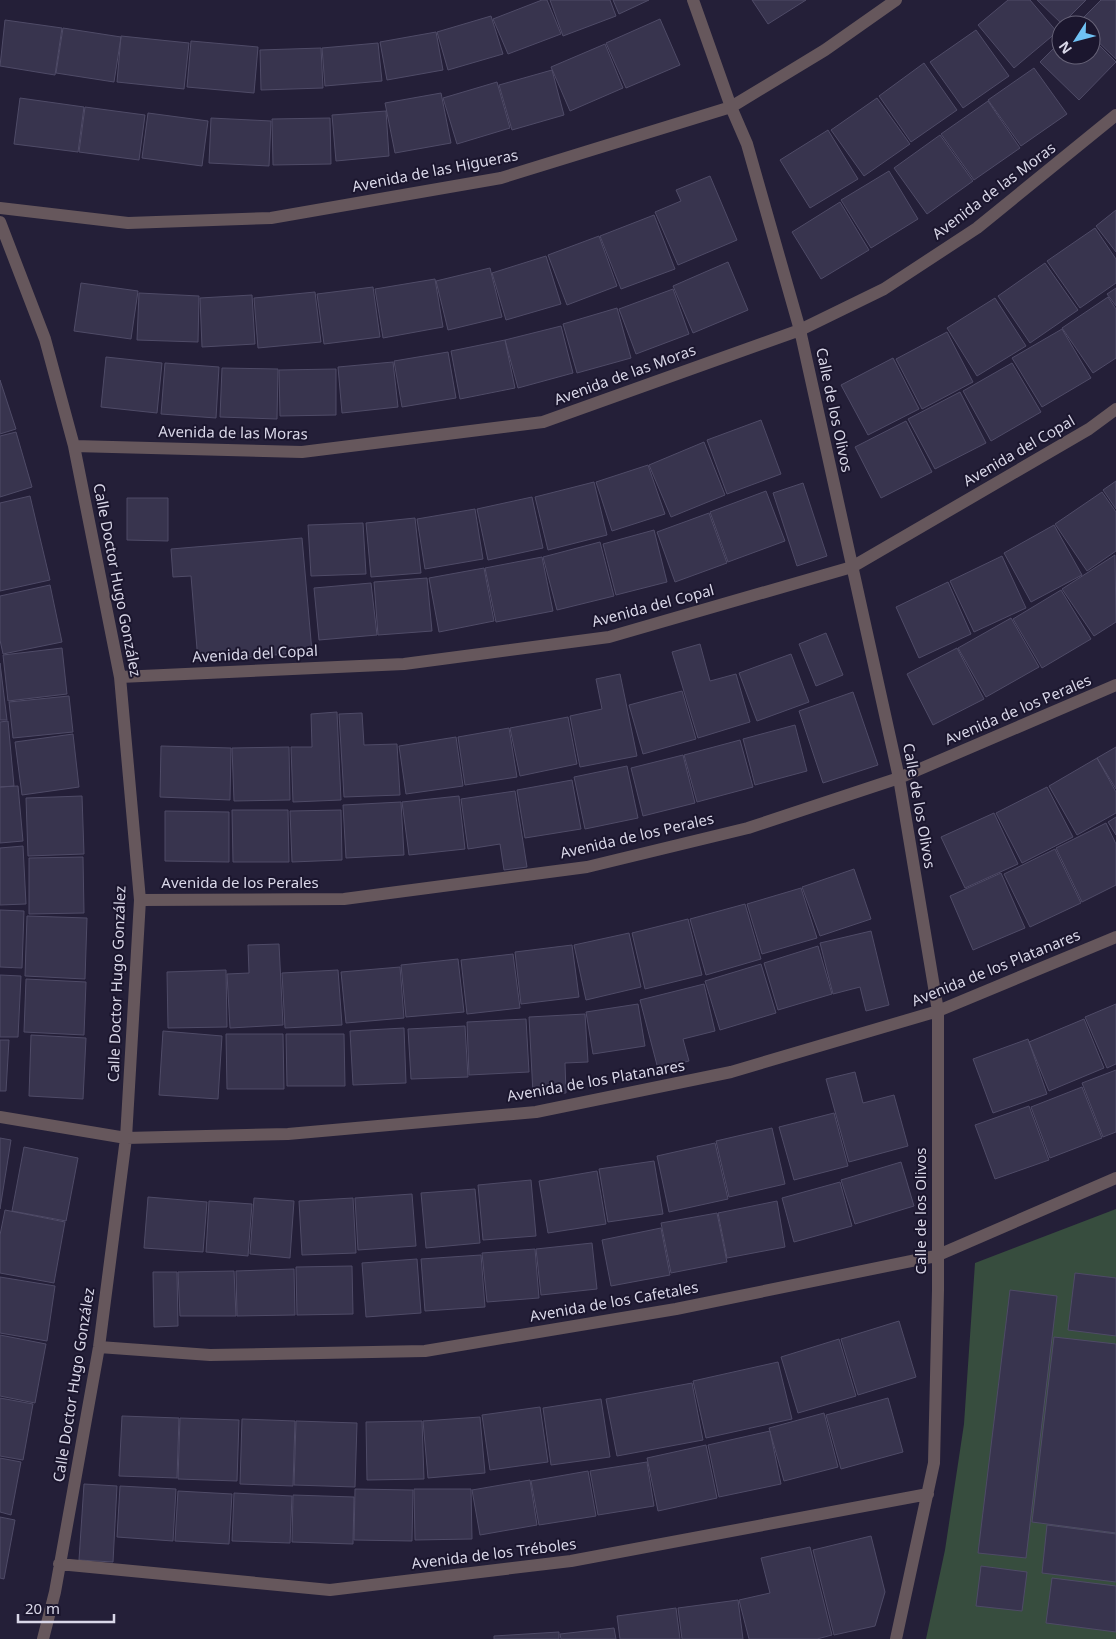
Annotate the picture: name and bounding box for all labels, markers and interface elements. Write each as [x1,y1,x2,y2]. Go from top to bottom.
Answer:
north arrow [1051,15,1101,65]
text: N [1054,38,1076,58]
street label: Avenida de las Moras [928,137,1059,243]
street label: Avenida de las Higueras [350,144,520,196]
street label: Avenida de las Moras [551,339,698,409]
street label: Calle de los Olivos [812,346,858,474]
street label: Avenida del Copal [959,410,1078,490]
street label: Avenida de las Moras [158,421,308,443]
street label: Calle Doctor Hugo González [89,482,147,678]
street label: Avenida del Copal [589,579,716,631]
street label: Avenida del Copal [192,640,318,666]
street label: Avenida de los Perales [941,669,1094,749]
street label: Calle de los Olivos [899,742,941,870]
street label: Avenida de los Perales [558,808,716,862]
street label: Avenida de los Perales [161,872,319,892]
street label: Calle Doctor Hugo González [103,885,129,1082]
street label: Avenida de los Platanares [908,924,1083,1010]
street label: Avenida de los Platanares [505,1055,686,1106]
street label: Calle de los Olivos [910,1148,930,1274]
street label: Avenida de los Cafetales [528,1276,700,1326]
street label: Calle Doctor Hugo González [48,1286,98,1483]
street label: Avenida de los Tréboles [410,1533,577,1573]
scale bar [18,1592,114,1624]
text: 20 m [25,1598,60,1618]

